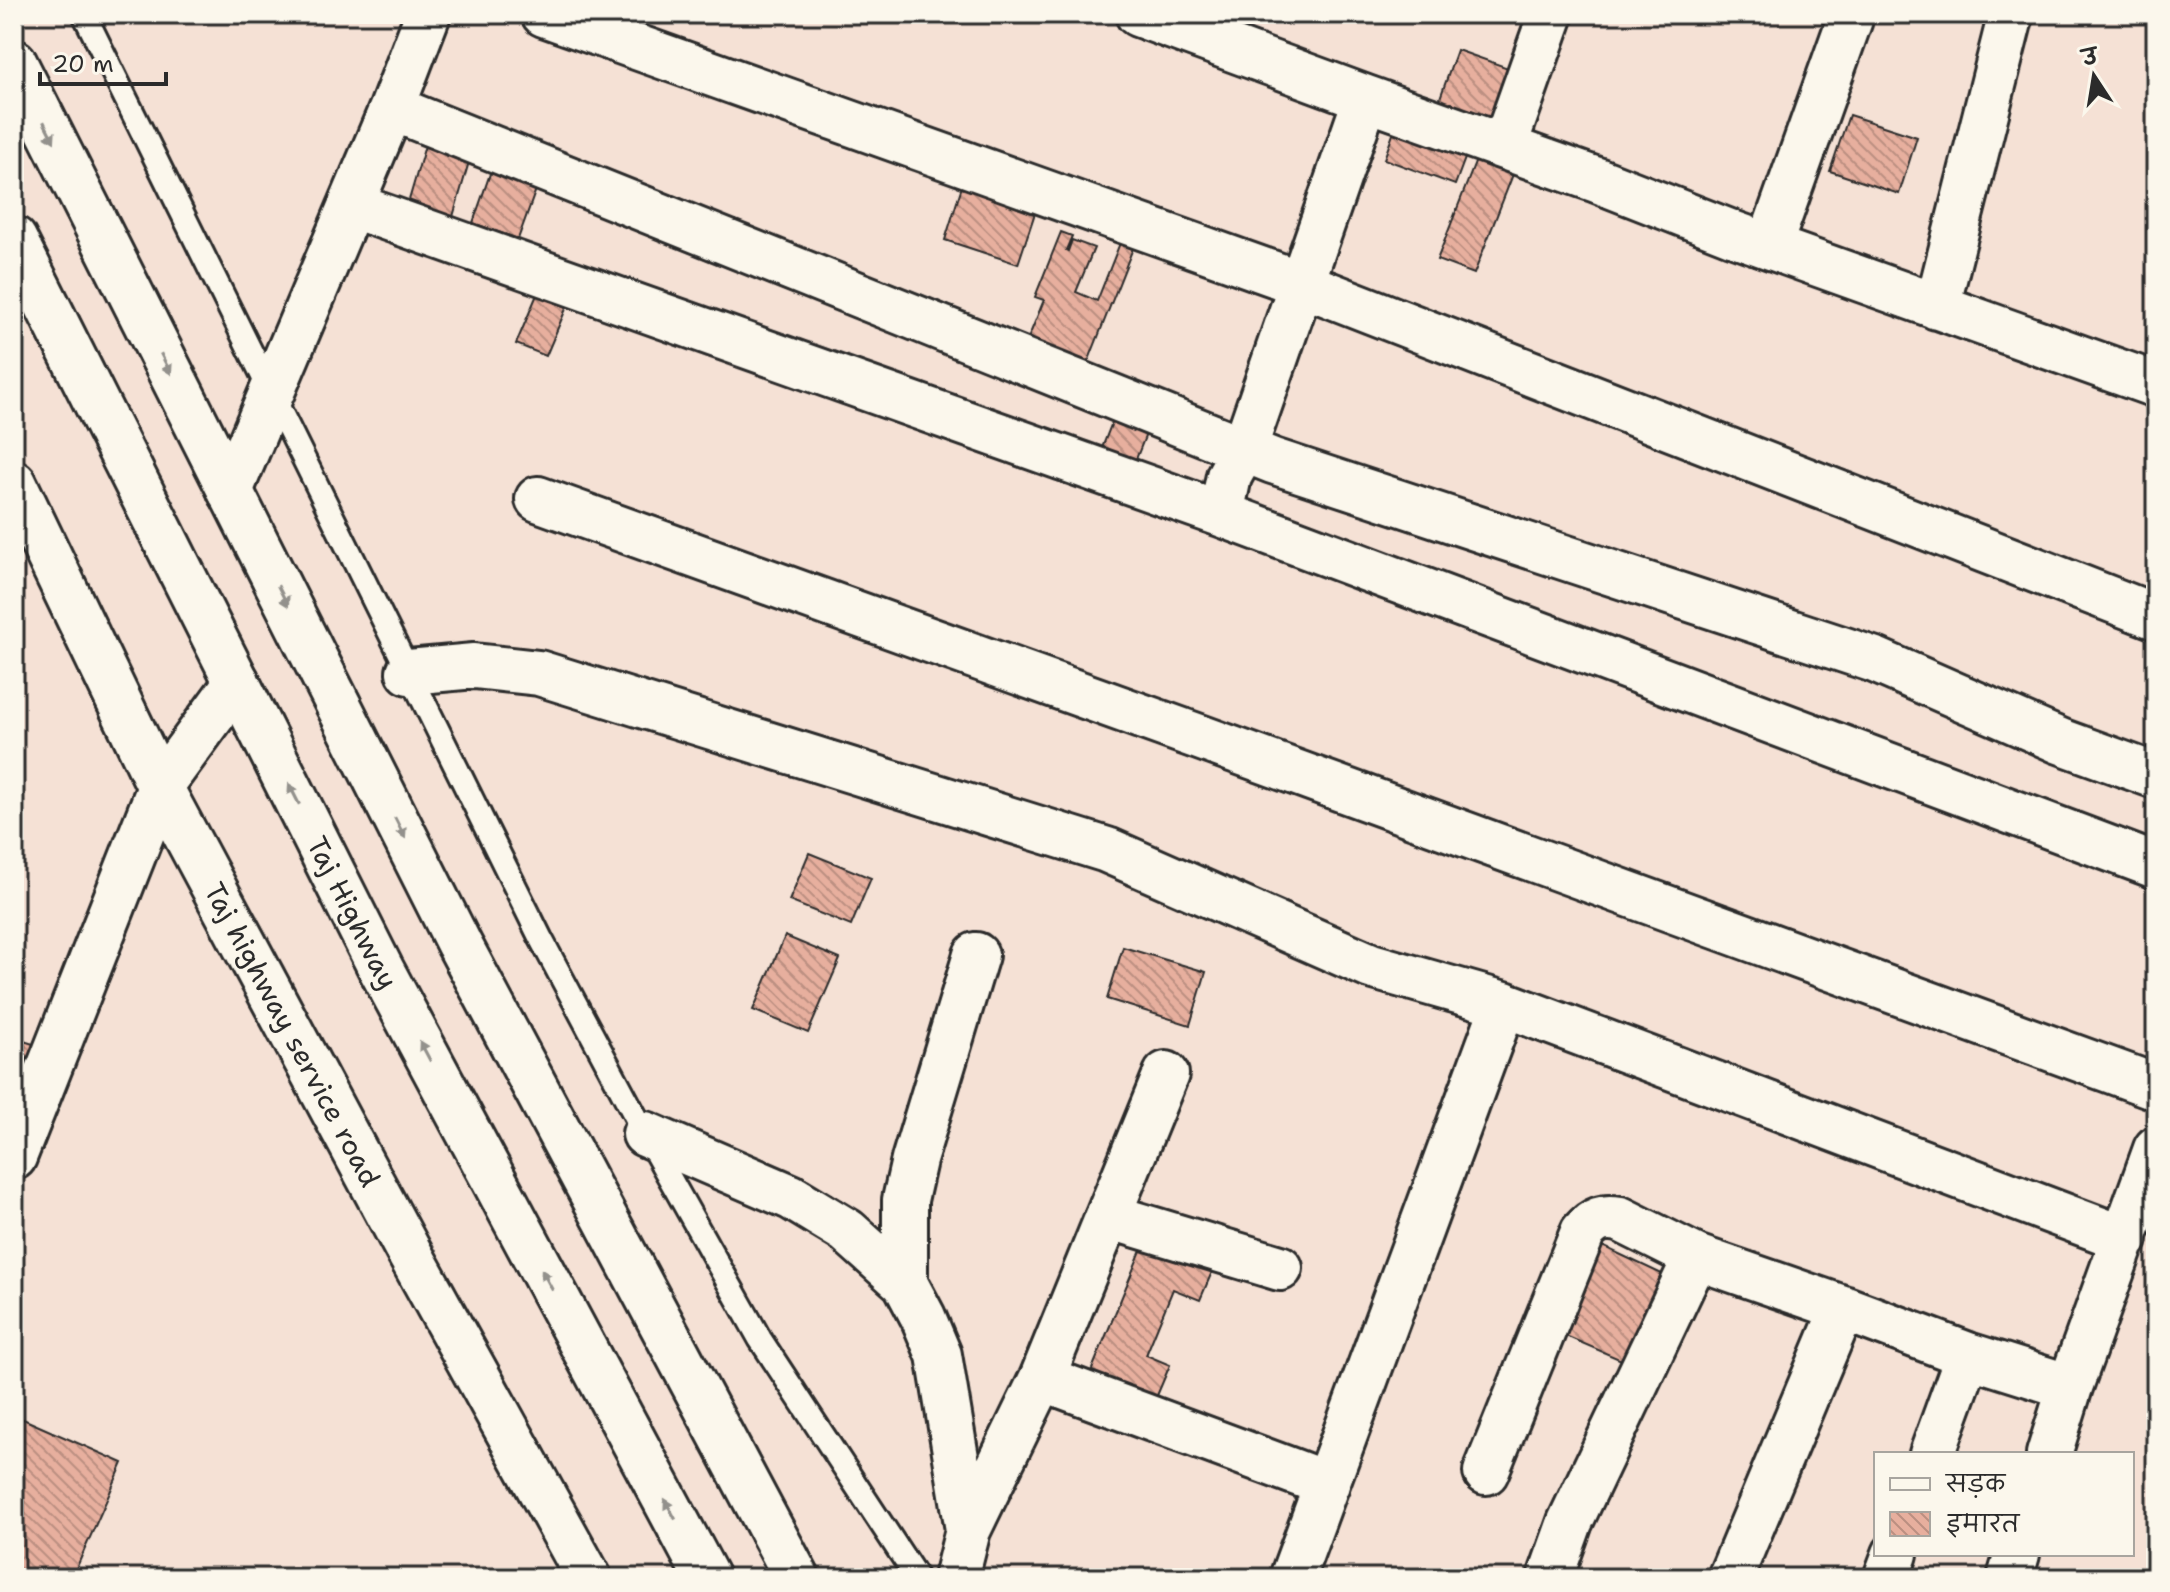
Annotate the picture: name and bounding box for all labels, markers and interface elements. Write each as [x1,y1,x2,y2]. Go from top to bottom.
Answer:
scale bar [40,36,166,86]
north arrow [2054,36,2134,116]
text: उ [2078,41,2102,73]
text: 20 m [52,48,114,80]
one-way arrow [42,120,56,143]
one-way arrow [160,352,173,375]
one-way arrow [277,584,290,607]
one-way arrow [287,783,300,806]
one-way arrow [394,817,407,840]
street label: Taj Highway [298,830,407,996]
street label: Taj highway service road [196,876,390,1193]
one-way arrow [418,1039,431,1062]
one-way arrow [541,1269,555,1291]
legend [1874,1452,2134,1556]
text: सड़क [1944,1468,2007,1500]
one-way arrow [663,1498,677,1521]
text: इमारत [1946,1508,2021,1540]

